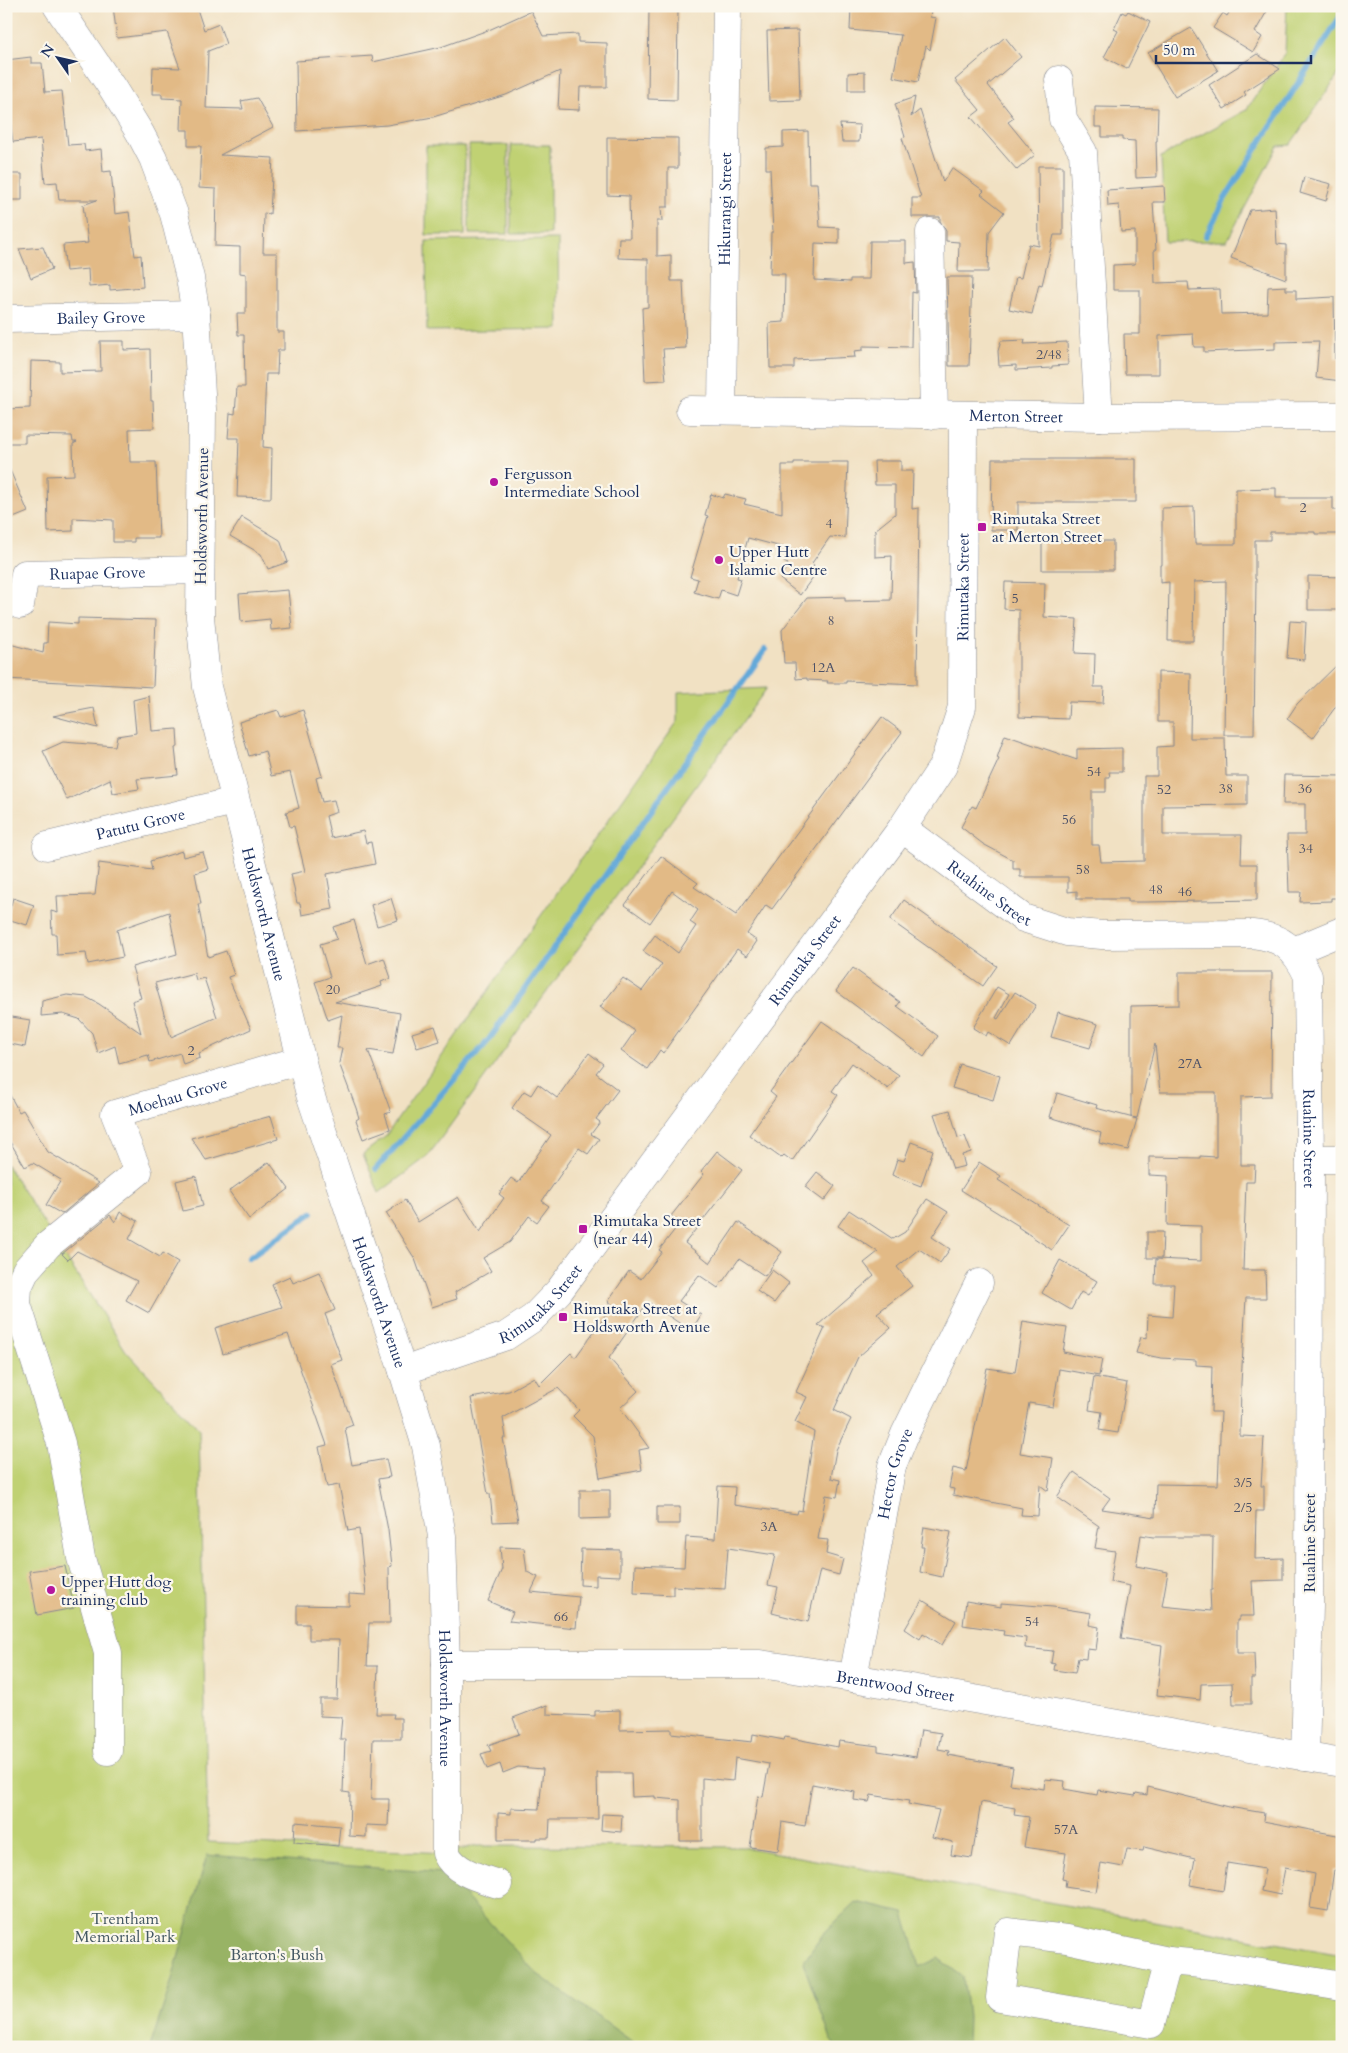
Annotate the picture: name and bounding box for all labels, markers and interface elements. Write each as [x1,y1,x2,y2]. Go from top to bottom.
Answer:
north arrow [32,32,82,82]
scale bar [1156,32,1310,64]
text: 50 m [1163,40,1195,60]
text: N [36,41,59,61]
street label: Hikurangi Street [714,152,737,266]
street label: Bailey Grove [56,306,146,330]
house number: 2/48 [1036,345,1062,364]
street label: Merton Street [969,405,1063,428]
street label: Holdsworth Avenue [190,447,214,585]
place label: Fergusson Intermediate School [504,463,640,503]
marker: Fergusson Intermediate School [488,476,500,488]
house number: 2 [1299,498,1307,517]
place label: Rimutaka Street at Merton Street [992,508,1102,548]
house number: 4 [825,514,833,533]
marker: Rimutaka Street at Merton Street [976,521,988,533]
street label: Rimutaka Street [952,533,975,641]
place label: Upper Hutt Islamic Centre [729,541,827,581]
marker: Upper Hutt Islamic Centre [713,554,725,566]
street label: Ruapae Grove [49,561,146,585]
house number: 5 [1011,589,1019,608]
house number: 8 [827,611,835,630]
house number: 12A [811,658,835,677]
house number: 54 [1087,762,1101,781]
house number: 38 [1219,779,1233,798]
house number: 36 [1298,779,1312,798]
house number: 52 [1157,780,1171,799]
street label: Patutu Grove [94,803,187,846]
house number: 56 [1062,810,1076,829]
house number: 34 [1299,839,1313,858]
street label: Holdsworth Avenue [236,845,291,984]
street label: Ruahine Street [942,855,1033,932]
house number: 58 [1076,860,1090,879]
house number: 48 [1149,880,1163,899]
house number: 46 [1178,882,1192,901]
street label: Rimutaka Street [764,910,846,1010]
house number: 20 [326,980,340,999]
house number: 2 [187,1041,195,1060]
house number: 27A [1178,1054,1202,1073]
street label: Moehau Grove [126,1072,230,1122]
street label: Ruahine Street [1297,1089,1320,1188]
place label: Rimutaka Street (near 44) [593,1210,701,1250]
marker: Rimutaka Street (near 44) [577,1223,589,1235]
street label: Holdsworth Avenue [347,1234,411,1371]
street label: Rimutaka Street [496,1260,587,1350]
place label: Rimutaka Street at Holdsworth Avenue [573,1298,710,1338]
marker: Rimutaka Street at Holdsworth Avenue [557,1311,569,1323]
street label: Hector Grove [872,1424,918,1521]
house number: 3/5 [1234,1473,1252,1492]
street label: Ruahine Street [1299,1493,1321,1593]
house number: 2/5 [1234,1498,1252,1517]
house number: 3A [760,1517,778,1536]
place label: Upper Hutt dog training club [61,1571,171,1611]
marker: Upper Hutt dog training club [45,1584,57,1596]
house number: 66 [554,1607,568,1626]
house number: 54 [1025,1612,1039,1631]
street label: Holdsworth Avenue [433,1629,456,1767]
street label: Brentwood Street [835,1666,956,1707]
house number: 57A [1054,1820,1078,1839]
park label: Trentham Memorial Park [75,1908,176,1948]
park label: Barton's Bush [230,1944,324,1966]

